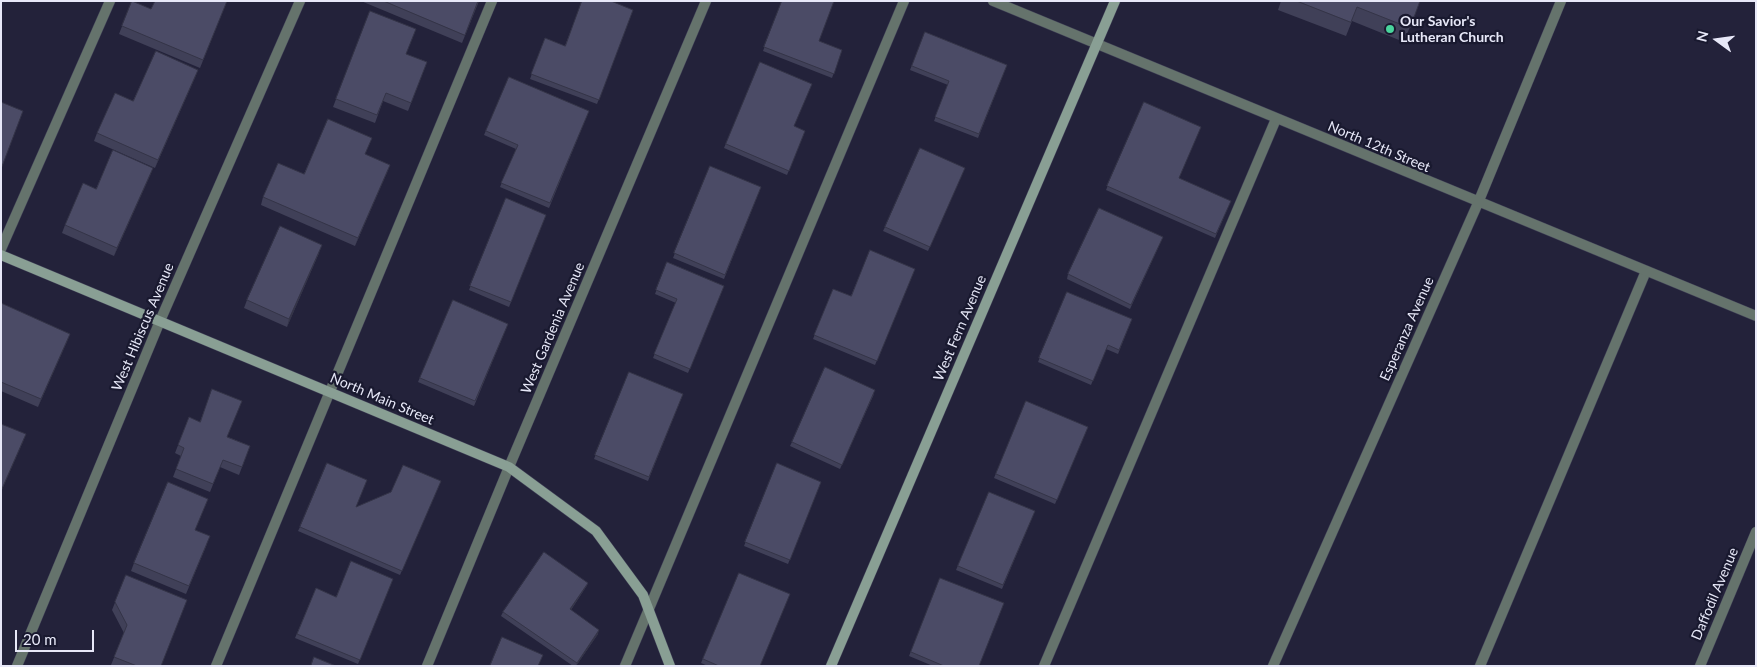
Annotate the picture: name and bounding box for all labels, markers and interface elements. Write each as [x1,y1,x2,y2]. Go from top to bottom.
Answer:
place label: Our Savior's Lutheran Church [1400,13,1504,46]
north arrow [1692,15,1742,65]
marker: Our Savior's Lutheran Church [1384,23,1396,35]
text: N [1692,29,1712,44]
street label: North 12th Street [1325,118,1433,176]
street label: West Hibiscus Avenue [108,260,178,394]
street label: West Gardenia Avenue [518,260,588,396]
street label: West Fern Avenue [930,273,990,383]
street label: Esperanza Avenue [1376,274,1438,384]
street label: North Main Street [327,370,437,428]
street label: Daffodil Avenue [1688,545,1742,643]
scale bar [18,620,96,652]
text: 20 m [23,630,57,648]

